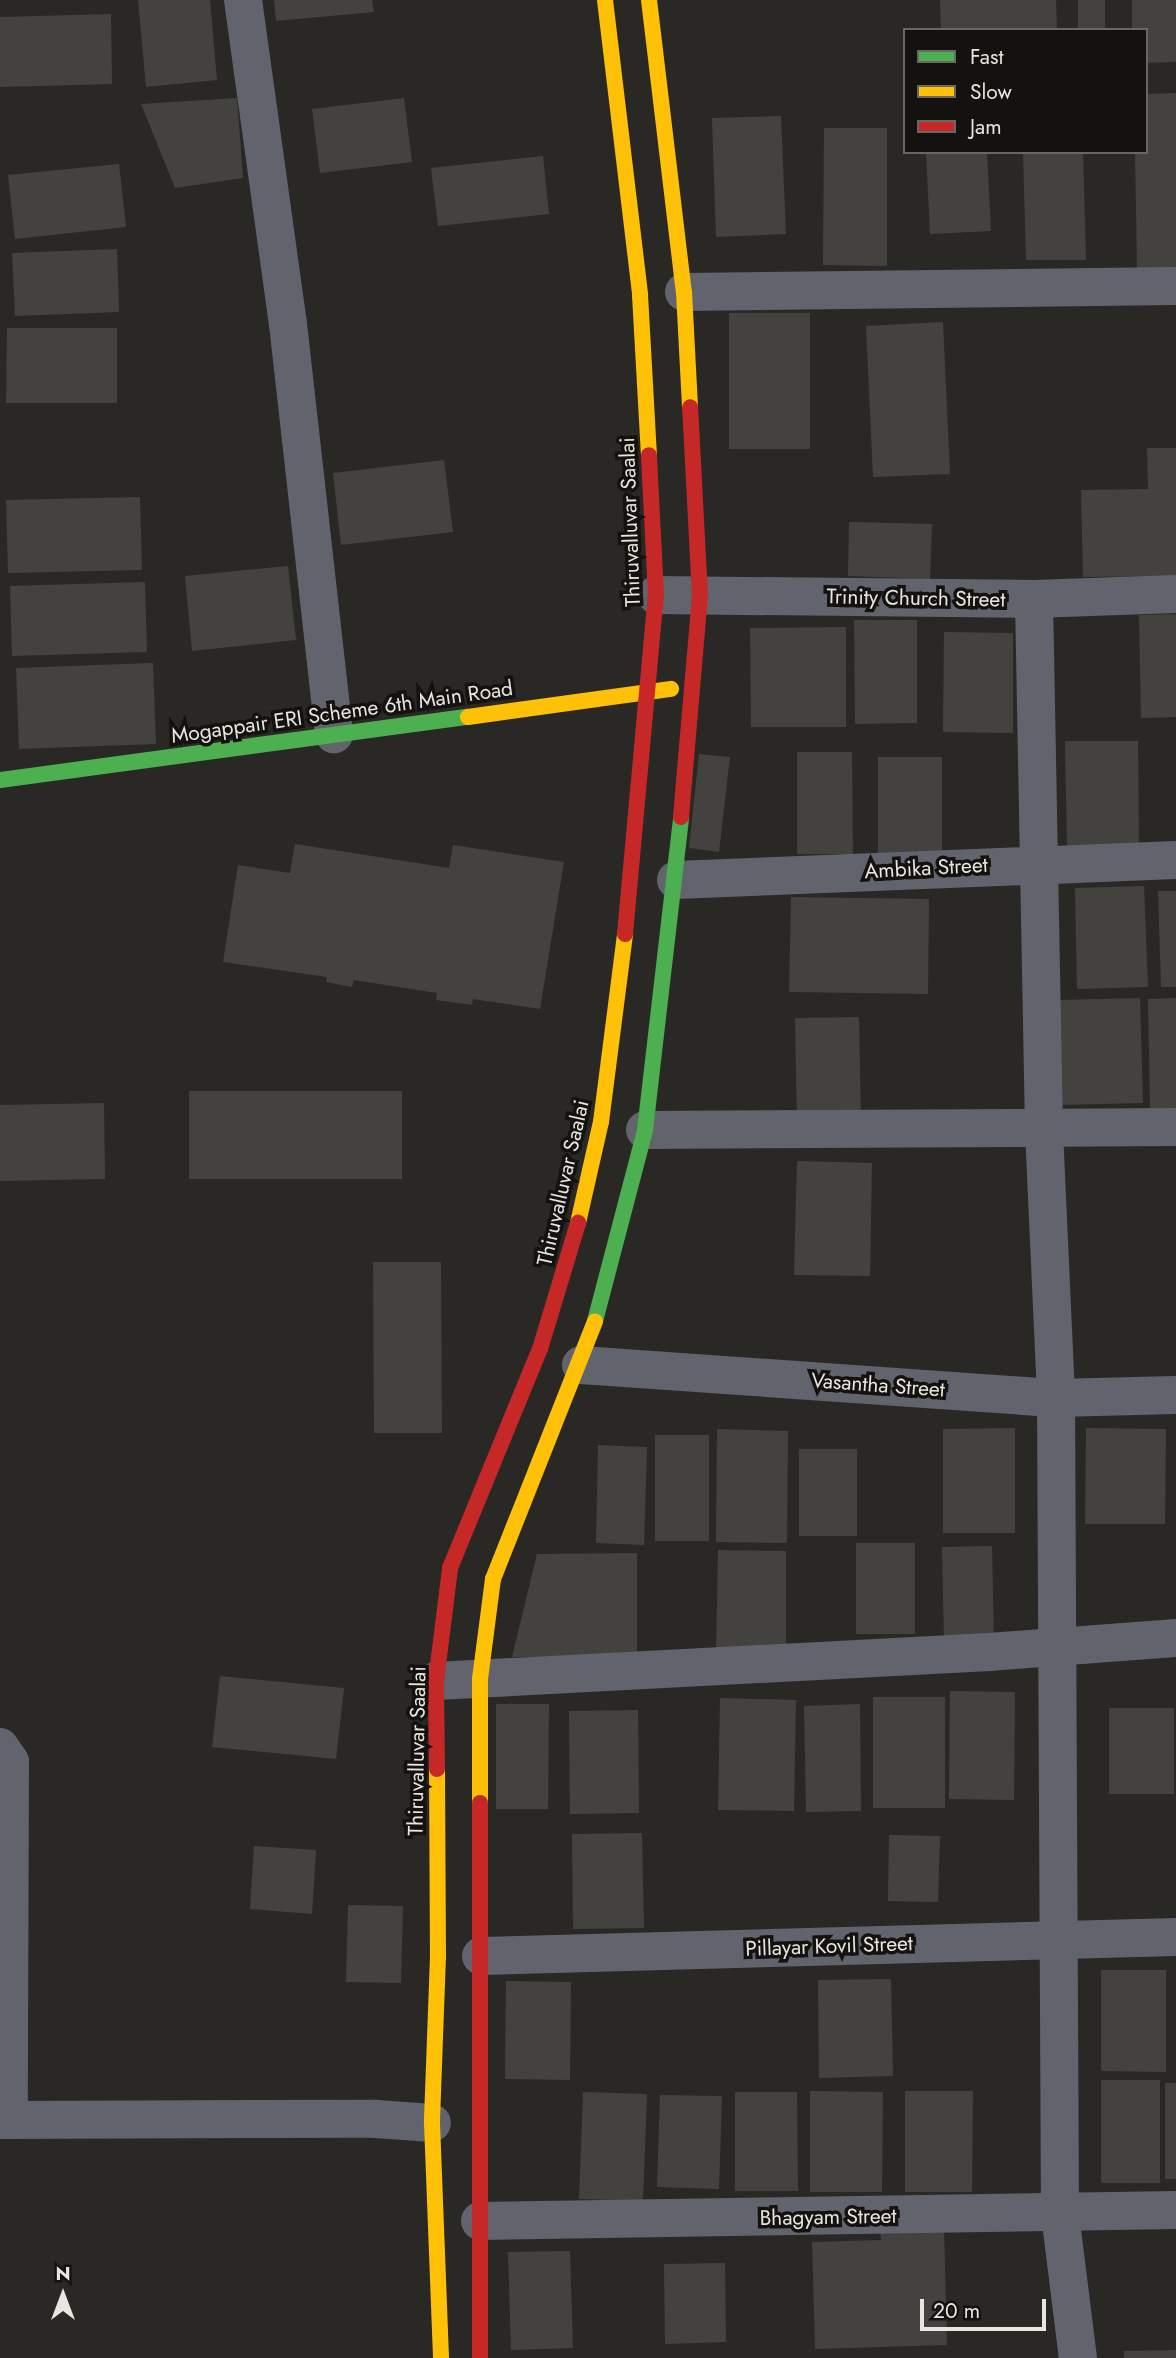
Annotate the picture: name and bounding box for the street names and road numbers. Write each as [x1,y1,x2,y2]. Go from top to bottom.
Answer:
street label: Thiruvalluvar Saalai [614,437,646,607]
street label: Trinity Church Street [826,584,1006,612]
street label: Mogappair ERI Scheme 6th Main Road [170,676,514,748]
street label: Ambika Street [864,852,988,884]
street label: Thiruvalluvar Saalai [532,1098,594,1268]
street label: Vasantha Street [810,1368,946,1402]
street label: Thiruvalluvar Saalai [403,1666,431,1836]
street label: Pillayar Kovil Street [745,1930,913,1962]
street label: Bhagyam Street [759,2203,897,2231]

